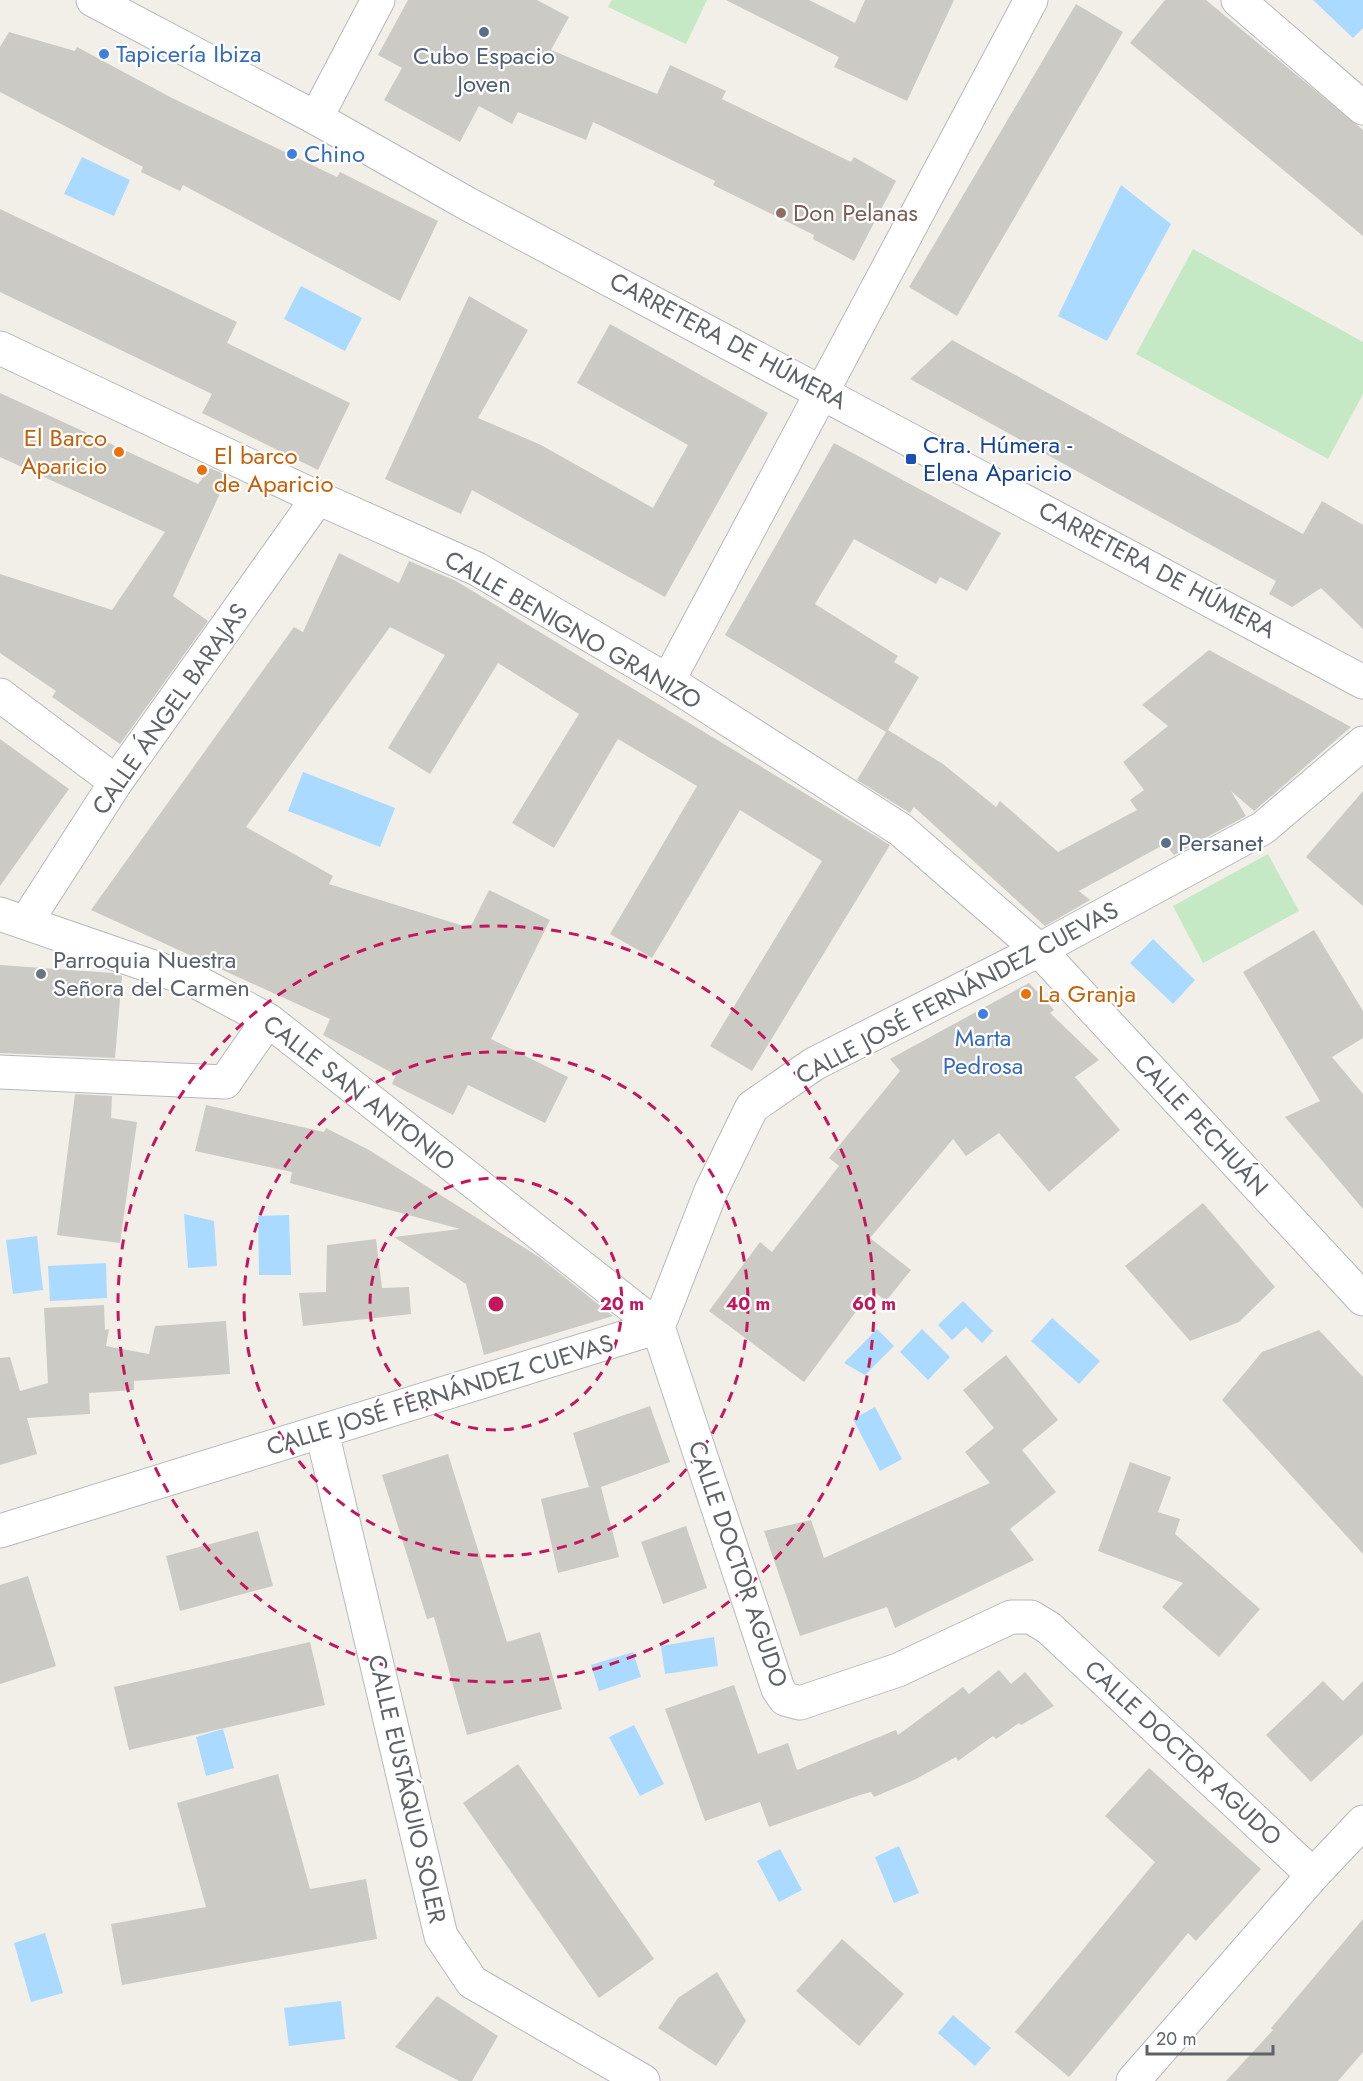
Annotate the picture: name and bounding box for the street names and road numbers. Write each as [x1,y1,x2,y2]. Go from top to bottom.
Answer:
street label: CARRETERA DE HÚMERA [604,263,853,418]
street label: CARRETERA DE HÚMERA [1033,492,1282,647]
street label: CALLE BENIGNO GRANIZO [438,542,708,718]
street label: CALLE ÁNGEL BARAJAS [83,596,256,822]
street label: CALLE JOSÉ FERNÁNDEZ CUEVAS [789,892,1124,1093]
street label: CALLE SAN ANTONIO [256,1006,463,1179]
street label: CALLE PECHUÁN [1126,1046,1277,1204]
street label: CALLE JOSÉ FERNÁNDEZ CUEVAS [262,1325,617,1464]
street label: CALLE DOCTOR AGUDO [680,1436,797,1692]
street label: CALLE EUSTÁQUIO SOLER [360,1651,456,1927]
street label: CALLE DOCTOR AGUDO [1077,1652,1290,1854]

